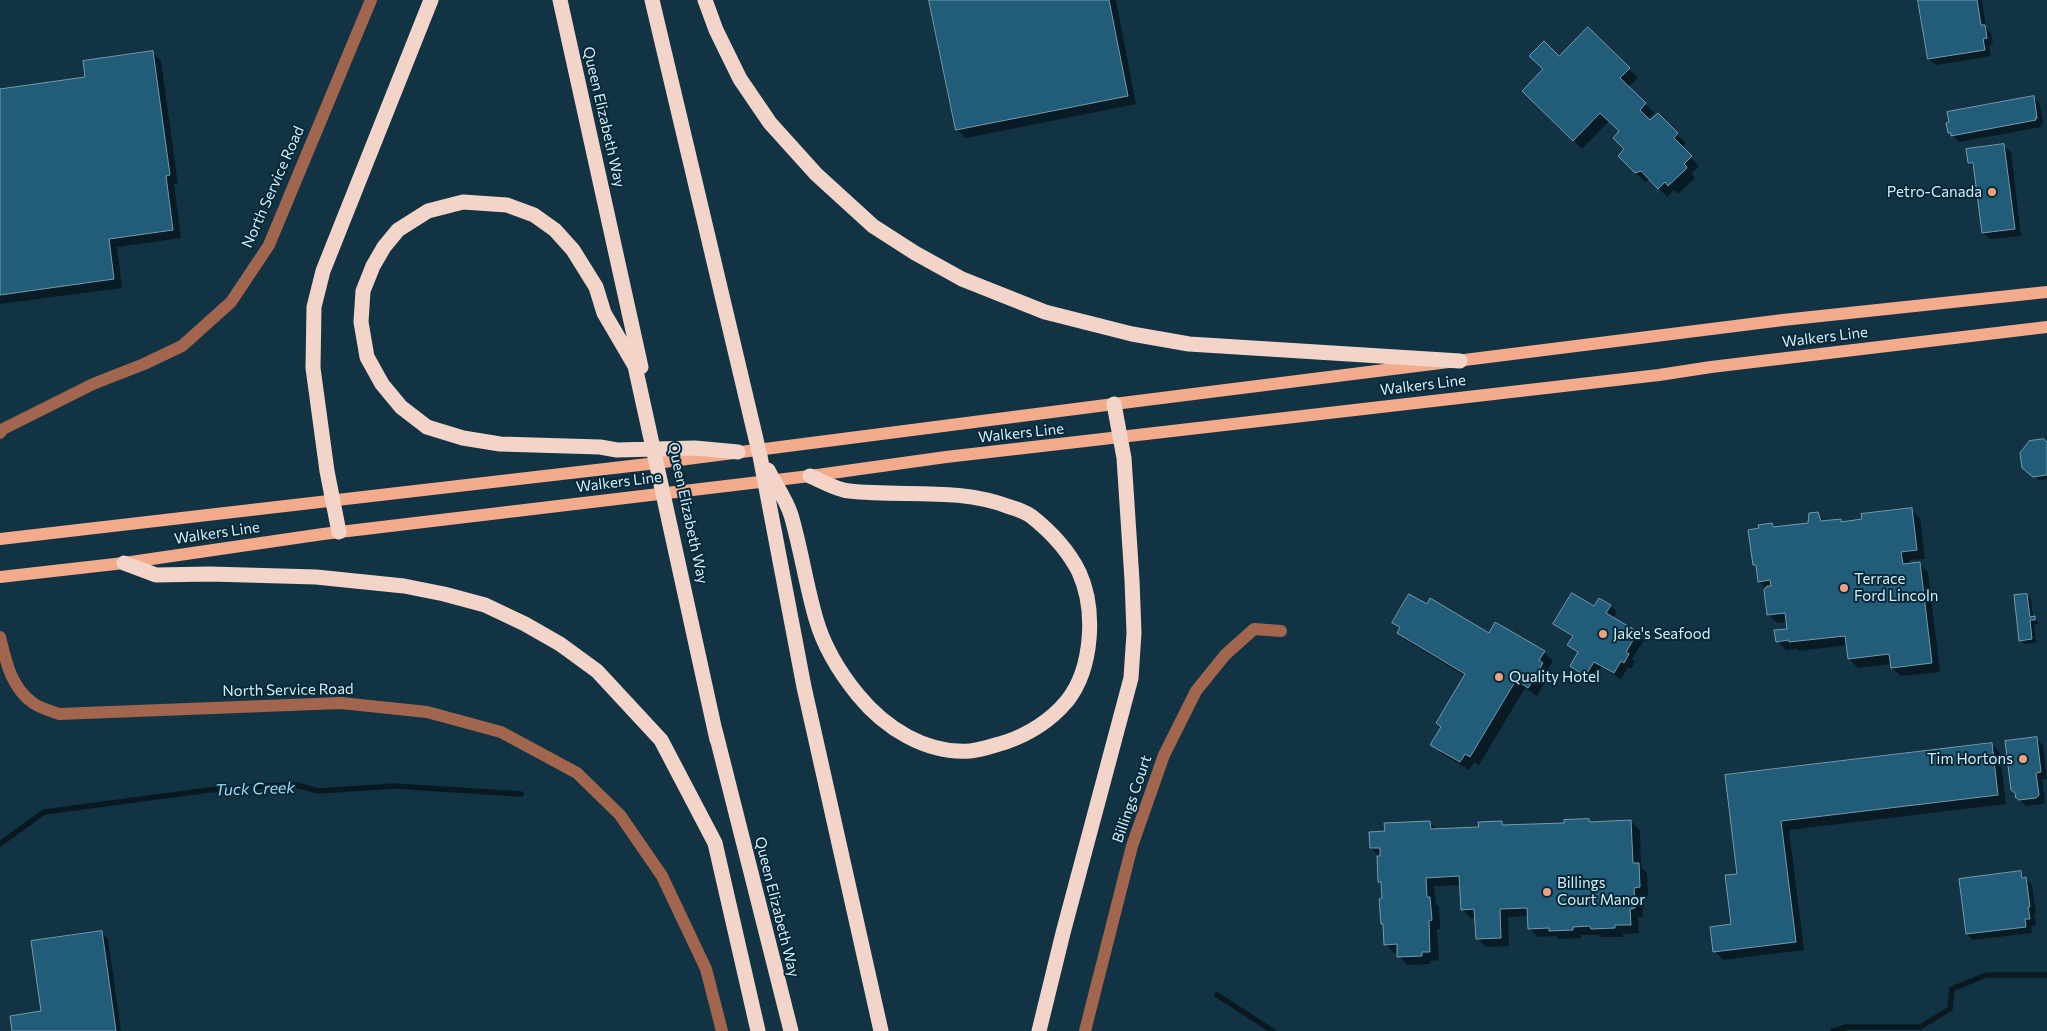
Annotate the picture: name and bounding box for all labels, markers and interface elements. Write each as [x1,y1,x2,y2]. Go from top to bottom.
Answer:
street label: Queen Elizabeth Way [579,45,629,189]
street label: North Service Road [238,123,308,251]
place label: Petro-Canada [1887,183,1982,201]
marker: Petro-Canada [1986,186,1998,198]
street label: Walkers Line [1781,323,1869,351]
street label: Walkers Line [1379,371,1467,399]
street label: Walkers Line [977,420,1065,446]
street label: Queen Elizabeth Way [664,441,712,585]
street label: Walkers Line [575,468,663,496]
street label: Walkers Line [173,518,261,548]
place label: Terrace Ford Lincoln [1854,570,1938,605]
marker: Terrace Ford Lincoln [1838,582,1850,594]
place label: Jake's Seafood [1613,625,1710,643]
marker: Jake's Seafood [1597,628,1609,640]
place label: Quality Hotel [1509,668,1600,686]
marker: Quality Hotel [1493,671,1505,683]
street label: North Service Road [222,680,354,700]
place label: Tim Hortons [1927,750,2013,768]
street label: Billings Court [1109,753,1155,845]
marker: Tim Hortons [2017,753,2029,765]
water label: Tuck Creek [215,778,295,800]
street label: Queen Elizabeth Way [751,835,803,979]
place label: Billings Court Manor [1557,874,1645,909]
marker: Billings Court Manor [1541,886,1553,898]

